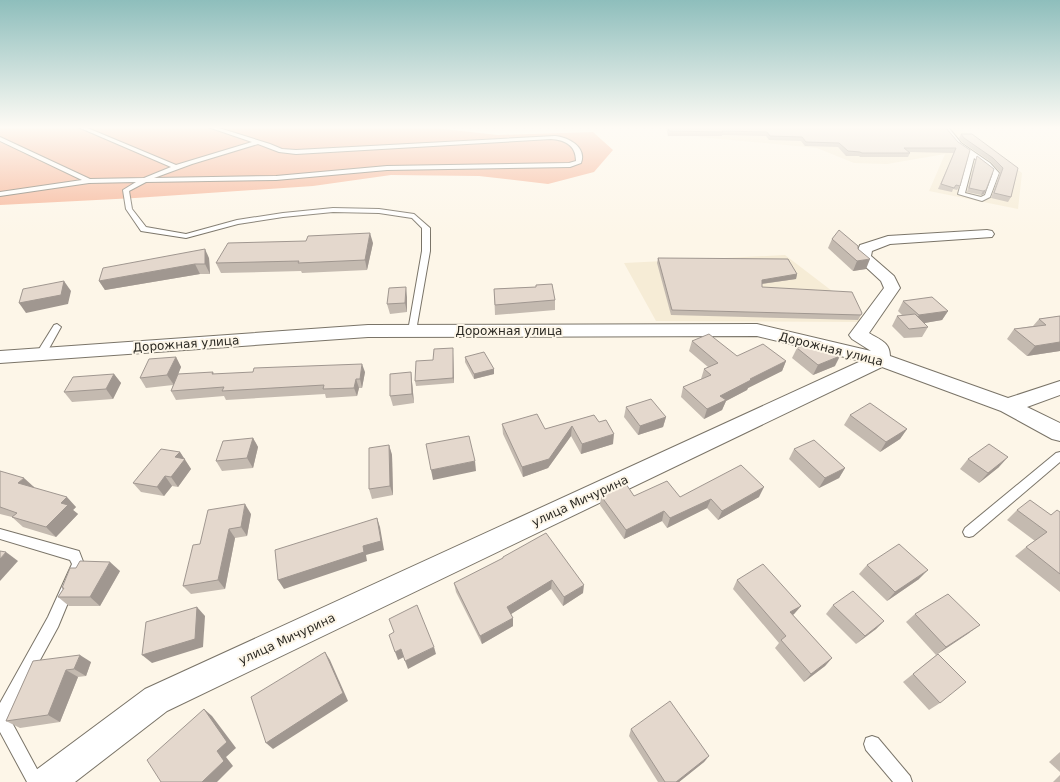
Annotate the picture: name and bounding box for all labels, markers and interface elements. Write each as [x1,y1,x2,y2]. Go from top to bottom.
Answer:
street label: Дорожная улица [456,324,562,338]
street label: Дорожная улица [777,329,885,369]
street label: Дорожная улица [132,333,240,355]
street label: улица Мичурина [530,472,630,530]
street label: улица Мичурина [237,610,337,668]

